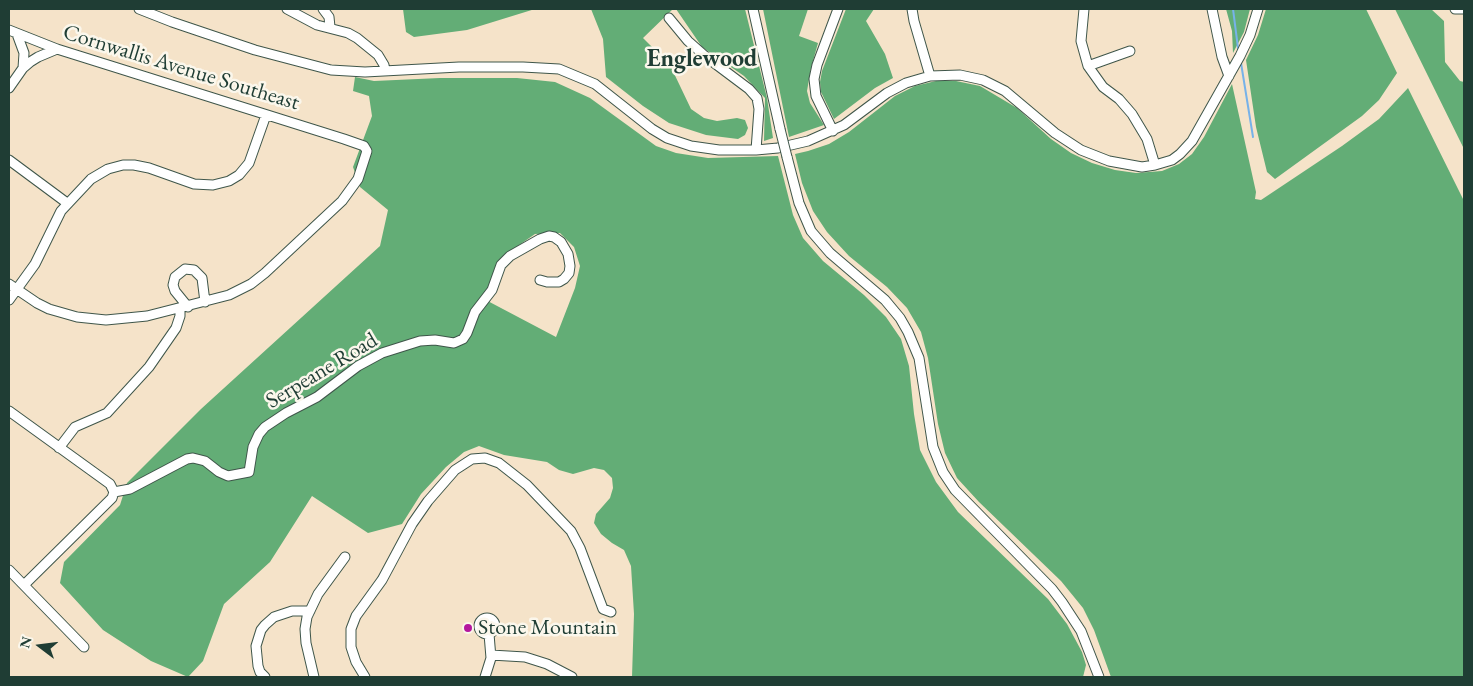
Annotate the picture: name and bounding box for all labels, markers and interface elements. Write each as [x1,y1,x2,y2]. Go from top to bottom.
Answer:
street label: Cornwallis Avenue Southeast [60,19,302,117]
district label: Englewood [647,45,757,73]
street label: Serpeane Road [261,327,383,415]
place label: Stone Mountain [478,615,617,641]
north arrow [15,621,65,671]
marker: Stone Mountain [462,622,474,634]
text: N [15,634,36,650]

